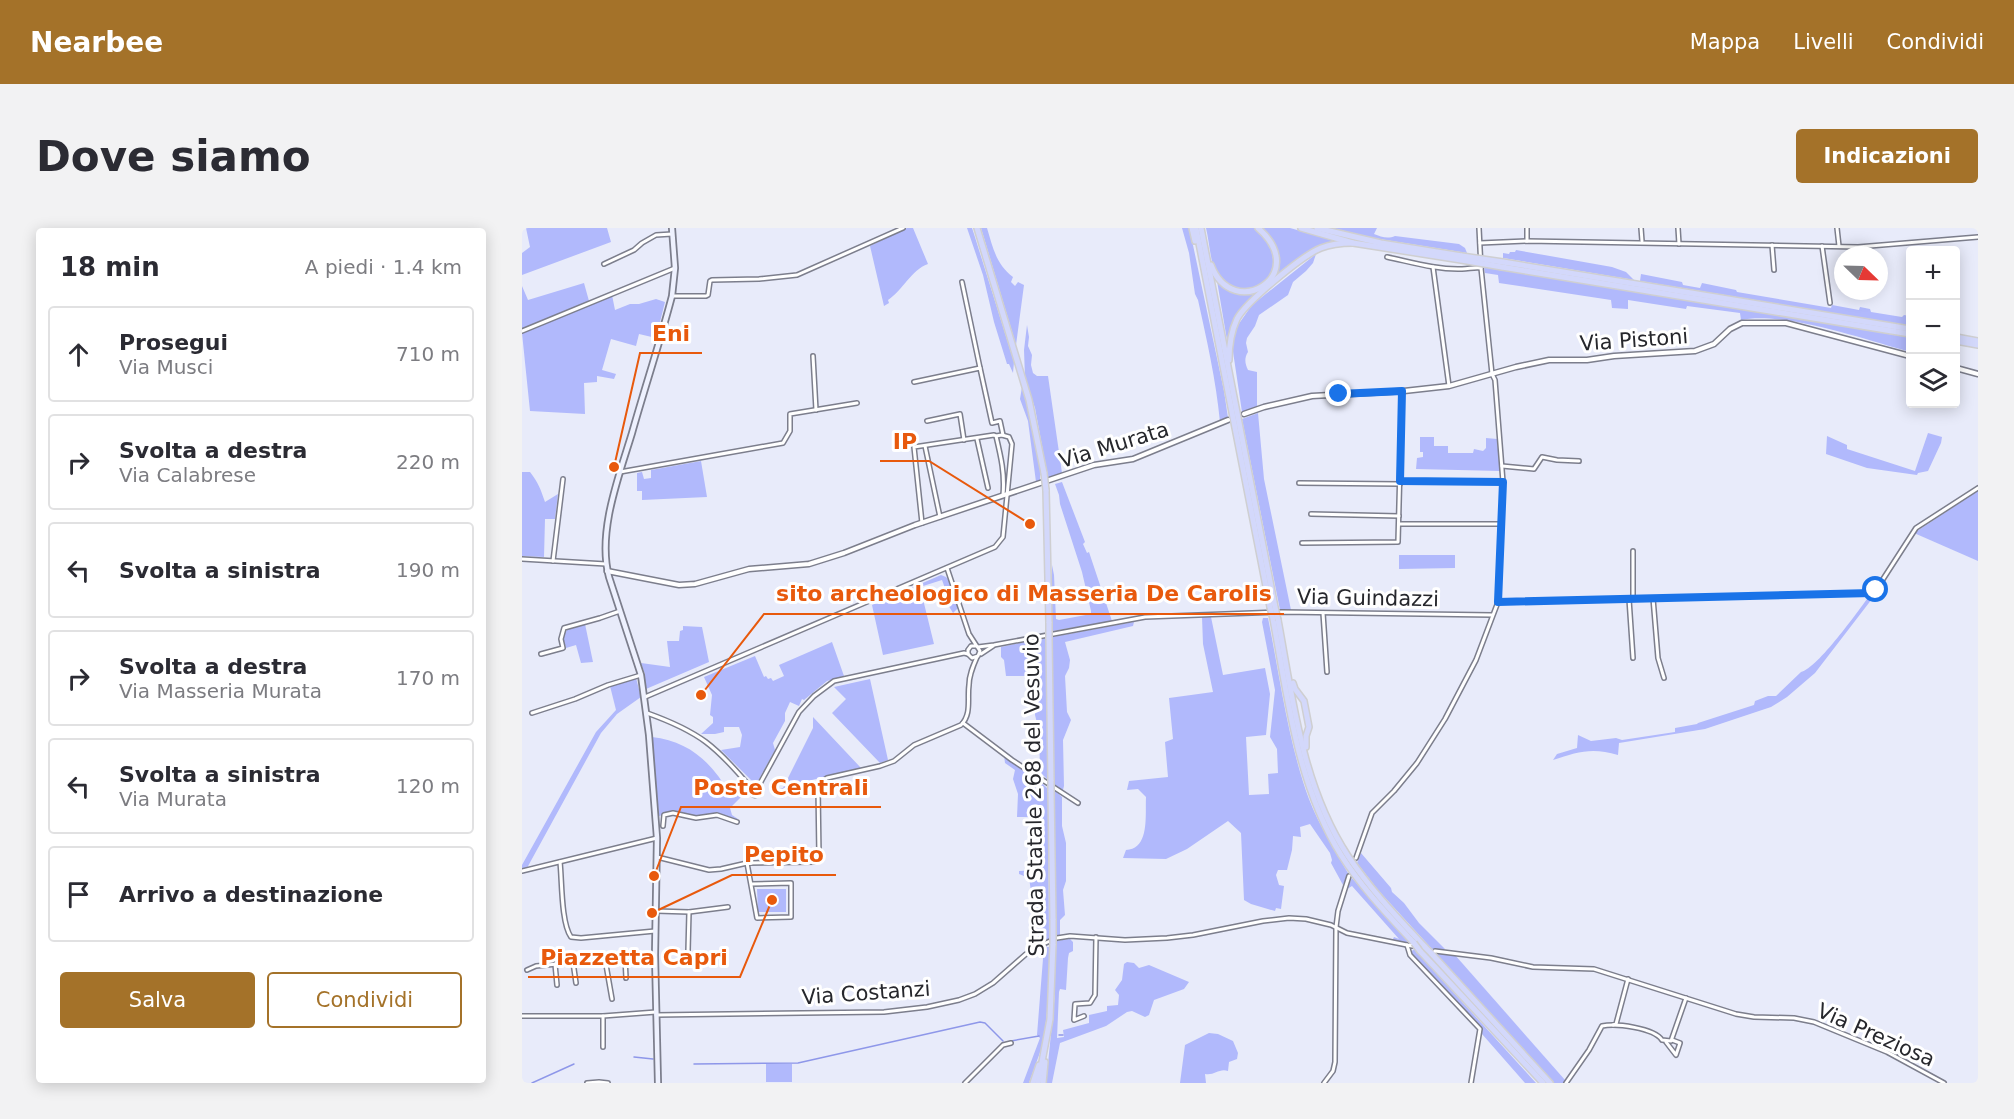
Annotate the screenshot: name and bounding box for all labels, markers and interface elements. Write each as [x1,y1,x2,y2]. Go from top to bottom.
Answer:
text: Nearbee [30,26,163,59]
text: Mappa [1690,30,1760,54]
text: Livelli [1793,30,1854,54]
text: Condividi [1887,30,1984,54]
button: Indicazioni [1796,129,1978,183]
text: Dove siamo [36,132,311,181]
north arrow [1834,246,1888,300]
map controls [1906,246,1960,408]
button: + [1906,246,1960,300]
text: 18 min [60,252,160,282]
text: A piedi · 1.4 km [305,255,462,279]
button: − [1906,300,1960,354]
callout: Eni [640,313,702,353]
text: Eni [652,321,690,346]
street label: Via Pistoni [1579,324,1689,356]
text: Prosegui [119,330,228,355]
icon: ahead [62,338,95,371]
text: 710 m [396,342,460,366]
button: layers [1906,354,1960,408]
text: Via Musci [119,355,213,379]
route end [1325,380,1351,406]
street label: Via Murata [1056,417,1172,473]
callout: IP [880,421,929,461]
text: IP [893,429,917,454]
text: Svolta a destra [119,438,307,463]
icon: right [62,446,95,479]
text: 220 m [396,450,460,474]
text: Via Calabrese [119,463,256,487]
icon: left [62,554,95,587]
text: Svolta a sinistra [119,558,321,583]
text: 190 m [396,558,460,582]
callout: sito archeologico di Masseria De Carolis [764,574,1284,614]
route start [1862,576,1888,602]
text: sito archeologico di Masseria De Carolis [776,581,1272,606]
street label: Via Guindazzi [1297,585,1439,611]
street label: Strada Statale 268 del Vesuvio [1019,633,1049,957]
text: Svolta a destra [119,654,307,679]
icon: right [62,662,95,695]
text: 170 m [396,666,460,690]
text: Via Masseria Murata [119,679,322,703]
text: Svolta a sinistra [119,762,321,787]
callout: Poste Centrali [681,767,881,807]
icon: left [62,770,95,803]
text: 120 m [396,774,460,798]
text: Poste Centrali [693,775,869,800]
text: Via Murata [119,787,227,811]
callout: Pepito [732,835,836,875]
text: Pepito [744,842,824,867]
icon: arrive [62,878,95,911]
text: Arrivo a destinazione [119,882,383,907]
callout: Piazzetta Capri [528,937,740,977]
text: Piazzetta Capri [540,945,728,970]
button: Salva [60,972,255,1028]
button: Condividi [267,972,462,1028]
street label: Via Costanzi [801,977,931,1009]
street label: Via Preziosa [1813,998,1939,1072]

